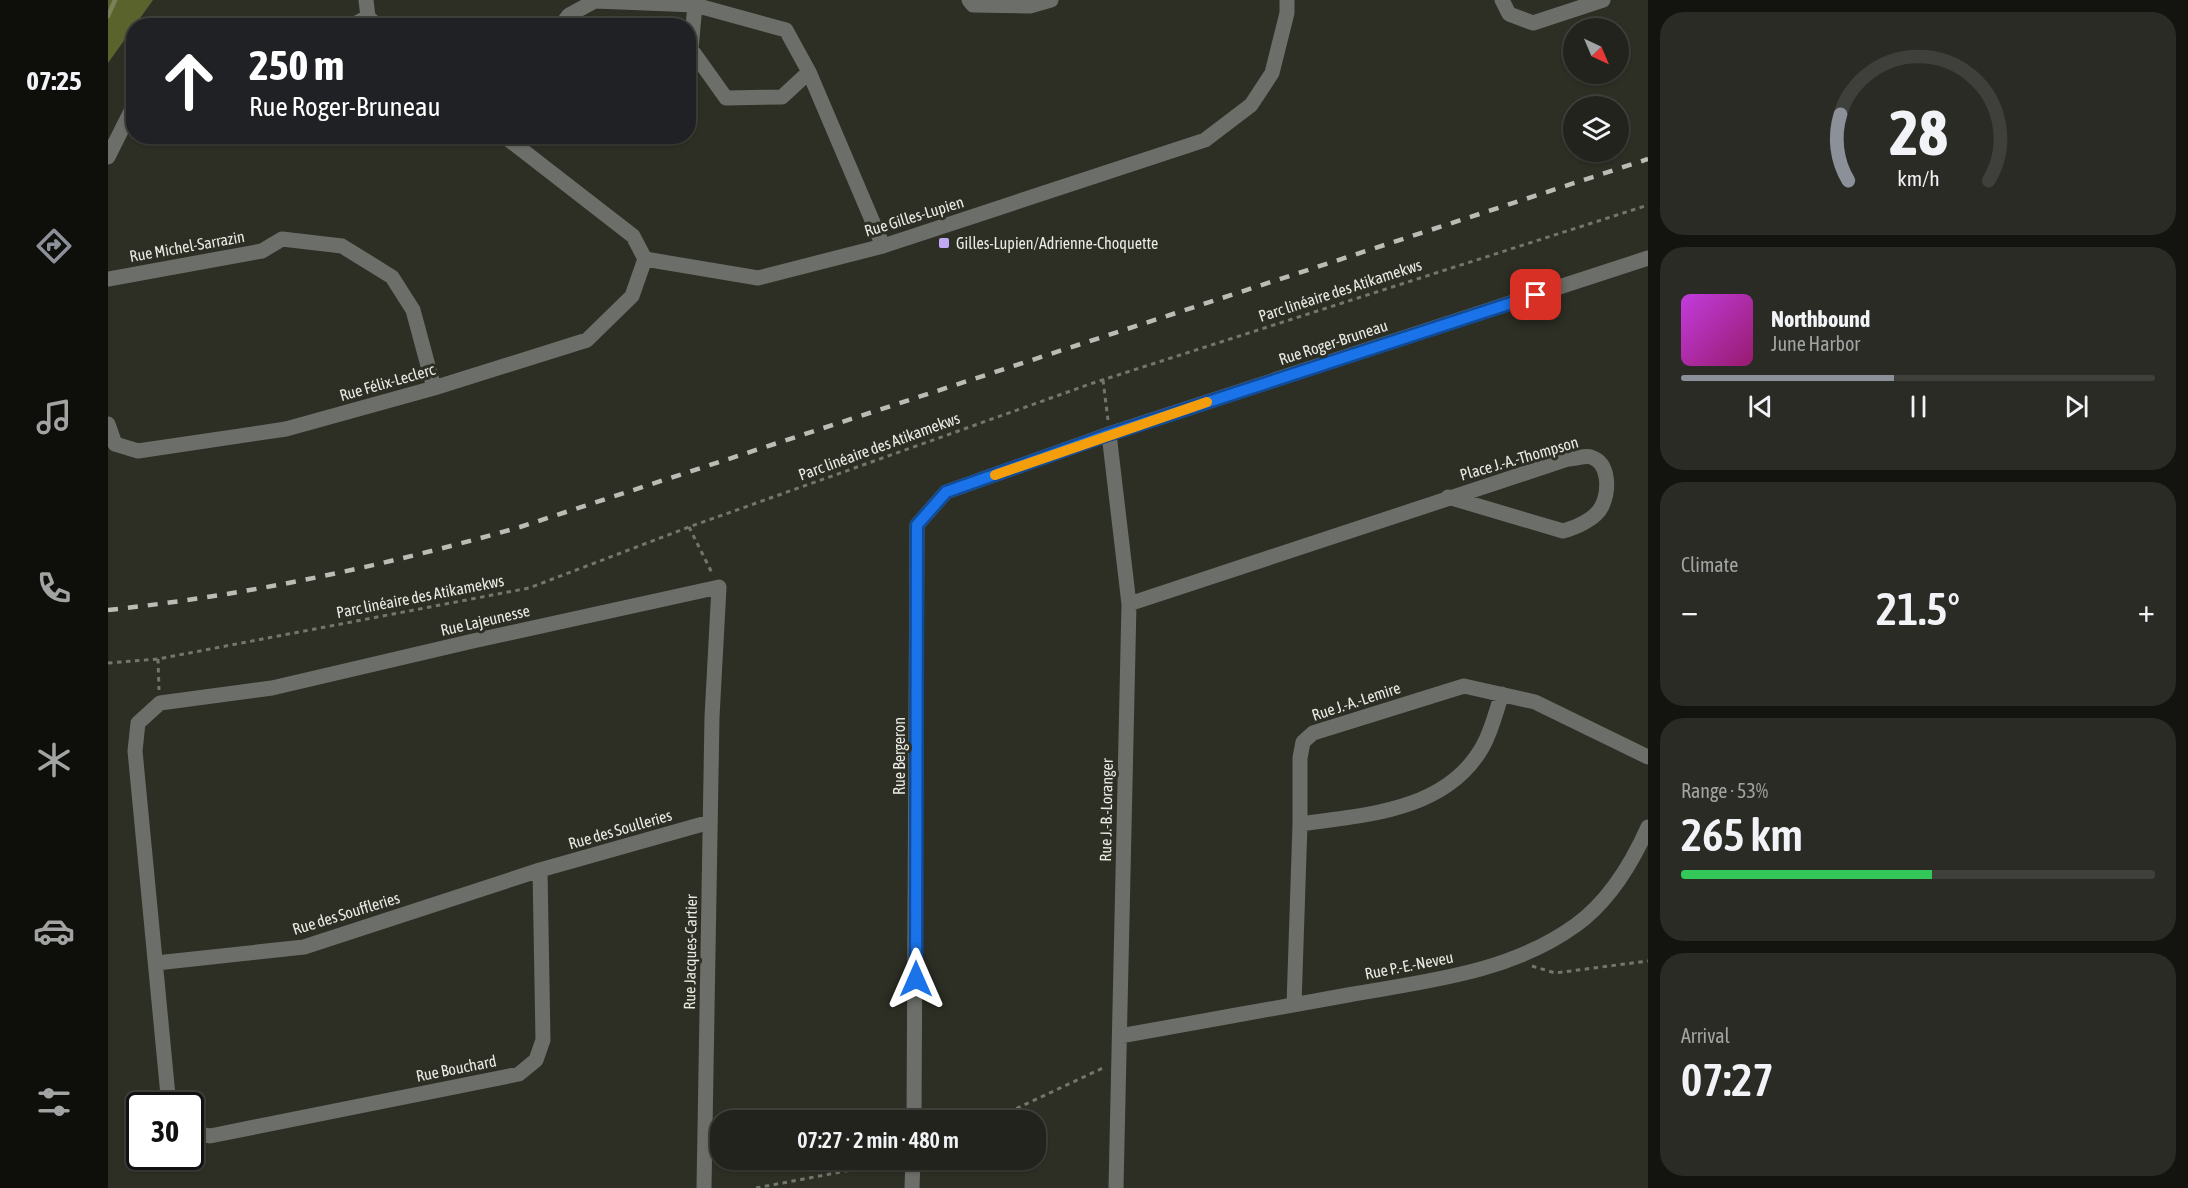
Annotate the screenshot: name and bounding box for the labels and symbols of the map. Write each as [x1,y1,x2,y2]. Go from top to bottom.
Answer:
north arrow [1563,18,1629,84]
street label: Rue Gilles-Lupien [862,192,966,241]
street label: Rue Michel-Sarrazin [128,227,246,265]
place label: Gilles-Lupien/Adrienne-Choquette [956,234,1158,253]
marker: Gilles-Lupien/Adrienne-Choquette [937,236,951,250]
street label: Parc linéaire des Atikamekws [1256,255,1424,325]
pin [1510,269,1561,320]
street label: Rue Roger-Bruneau [1276,316,1390,369]
street label: Rue Félix-Leclerc [337,360,437,404]
street label: Parc linéaire des Atikamekws [796,408,962,484]
street label: Place J.-A.-Thompson [1458,432,1581,484]
street label: Parc linéaire des Atikamekws [335,571,506,621]
street label: Rue Lajeunesse [439,601,532,640]
street label: Rue J.-A.-Lemire [1309,678,1403,724]
street label: Rue Bergeron [890,717,909,795]
street label: Rue J.-B.-Loranger [1096,758,1117,862]
street label: Rue des Soulleries [566,806,674,852]
street label: Rue des Souffleries [290,888,402,938]
street label: Rue Jacques-Cartier [680,894,701,1010]
position arrow [884,947,948,1011]
street label: Rue P.-E.-Neveu [1363,948,1455,982]
street label: Rue Bouchard [414,1051,498,1085]
speed limit sign: 30 [126,1092,204,1170]

